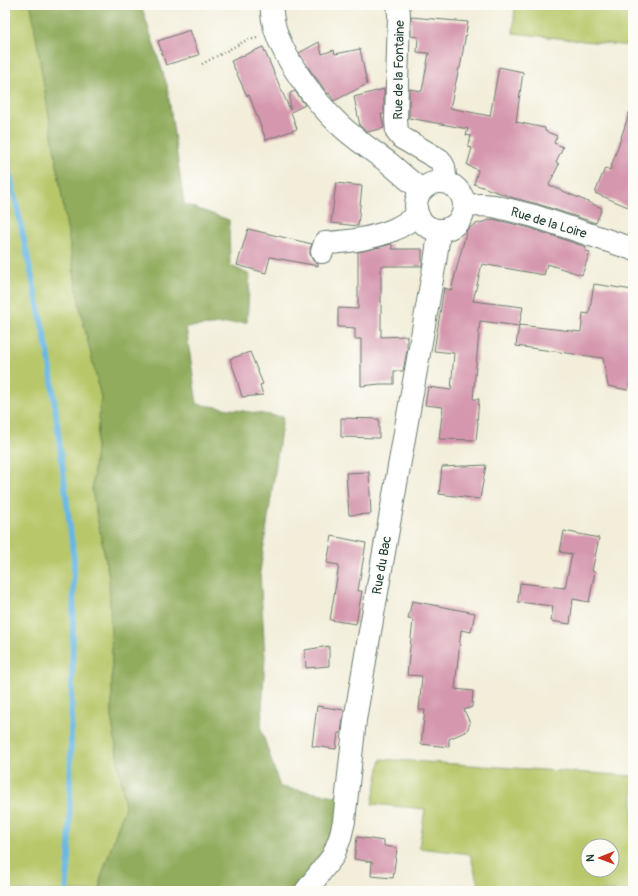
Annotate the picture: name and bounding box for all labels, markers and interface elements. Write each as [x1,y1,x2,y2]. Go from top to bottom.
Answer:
street label: Rue de la Fontaine [390,20,408,120]
street label: Rue de la Loire [509,204,589,242]
street label: Rue du Bac [369,534,395,596]
north arrow [580,838,620,878]
text: N [584,854,597,862]

